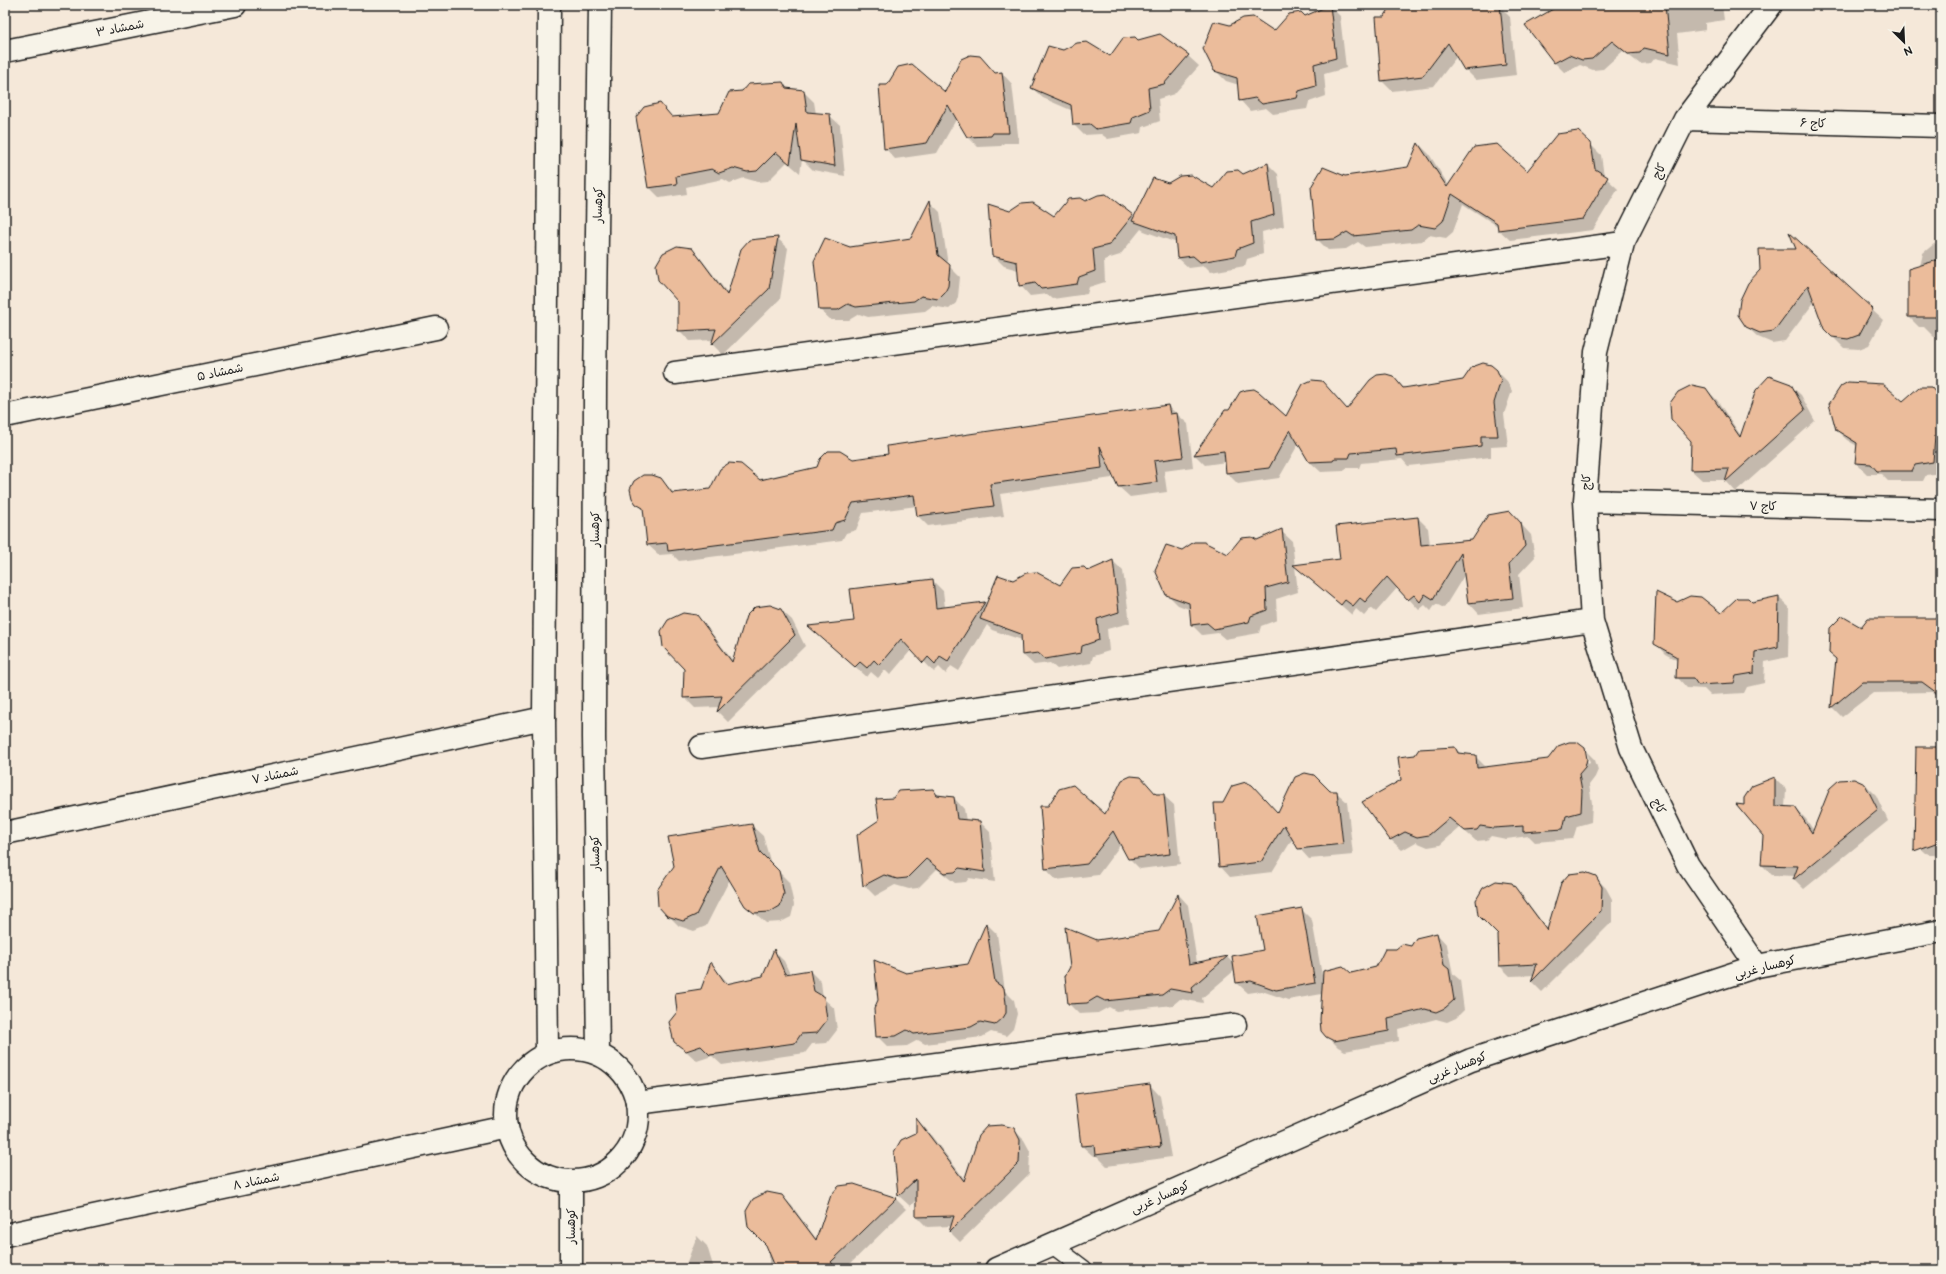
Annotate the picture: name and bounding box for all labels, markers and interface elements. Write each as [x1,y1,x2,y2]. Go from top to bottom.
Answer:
street label: شمشاد ۳ [95,16,145,41]
north arrow [1884,22,1924,62]
text: N [1901,43,1914,58]
street label: کاج ۶ [1800,116,1826,132]
street label: کاج [1649,161,1671,182]
street label: کوهسار [591,187,606,224]
street label: شمشاد ۵ [195,360,245,385]
street label: کاج [1578,474,1596,490]
street label: کاج ۷ [1749,499,1777,515]
street label: کوهسار [588,511,603,548]
street label: شمشاد ۷ [250,763,300,788]
street label: کاج [1647,796,1669,817]
street label: کوهسار [588,835,603,872]
street label: کوهسار غربی [1733,953,1797,982]
street label: کوهسار غربی [1425,1049,1489,1086]
street label: شمشاد ۸ [231,1169,281,1194]
street label: کوهسار غربی [1129,1178,1192,1217]
street label: کوهسار [564,1208,579,1245]

